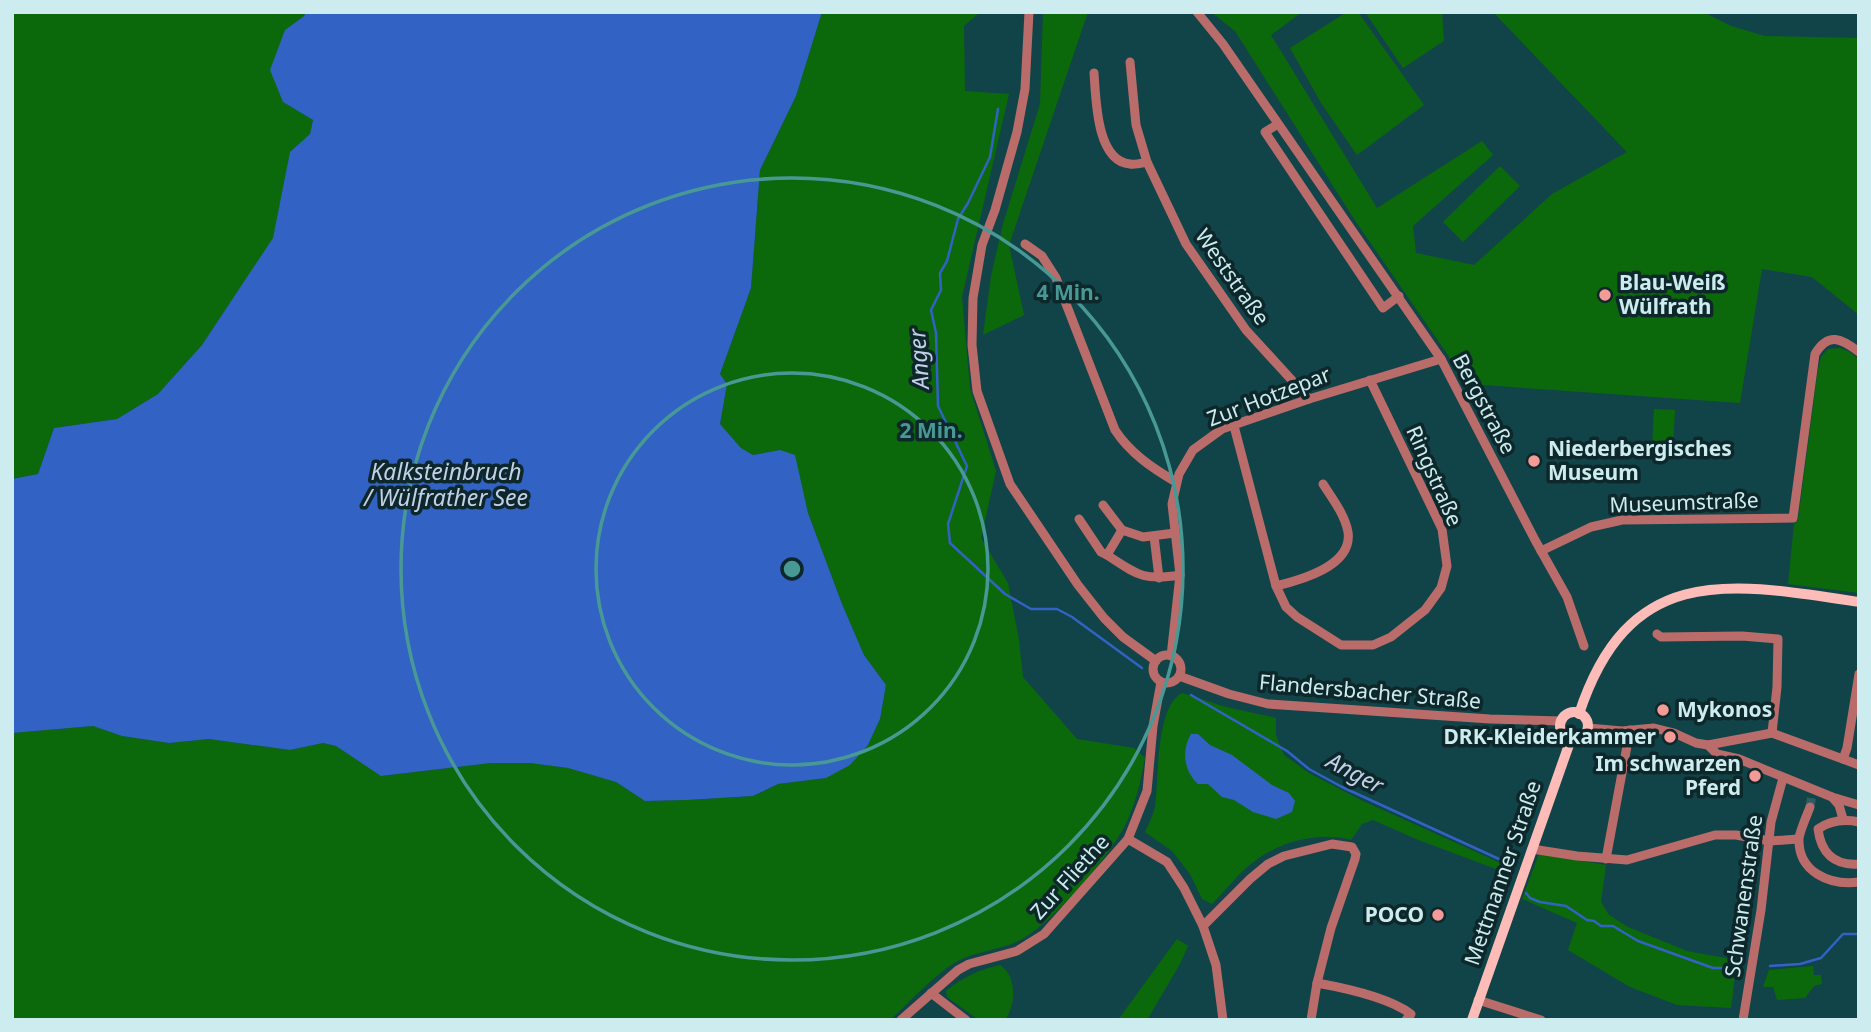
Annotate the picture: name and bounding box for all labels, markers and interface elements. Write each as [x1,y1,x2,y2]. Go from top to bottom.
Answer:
street label: Weststraße [1189,223,1276,330]
place label: Blau-Weiß Wülfrath [1619,268,1726,320]
text: 4 Min. [1036,278,1100,306]
marker: Blau-Weiß Wülfrath [1597,287,1613,303]
water label: Anger [900,327,936,392]
street label: Bergstraße [1447,349,1523,459]
street label: Zur Hotzepar [1203,360,1335,432]
text: 2 Min. [899,416,963,444]
street label: Ringstraße [1400,421,1469,530]
place label: Niederbergisches Museum [1548,434,1732,486]
marker: Niederbergisches Museum [1526,453,1542,469]
water label: Kalksteinbruch / Wülfrather See [362,455,528,513]
street label: Museumstraße [1609,485,1759,519]
centre of rings [780,557,804,581]
street label: Flandersbacher Straße [1258,667,1482,715]
place label: Mykonos [1677,695,1772,723]
marker: Mykonos [1655,702,1671,718]
place label: DRK-Kleiderkammer [1444,722,1657,750]
marker: DRK-Kleiderkammer [1662,729,1678,745]
water label: Anger [1320,743,1390,801]
place label: Im schwarzen Pferd [1595,749,1741,801]
marker: Im schwarzen Pferd [1747,768,1763,784]
street label: Mettmanner Straße [1457,777,1547,969]
street label: Schwanenstraße [1718,813,1768,979]
street label: Zur Fliethe [1024,828,1115,925]
place label: POCO [1365,900,1424,928]
marker: POCO [1430,907,1446,923]

